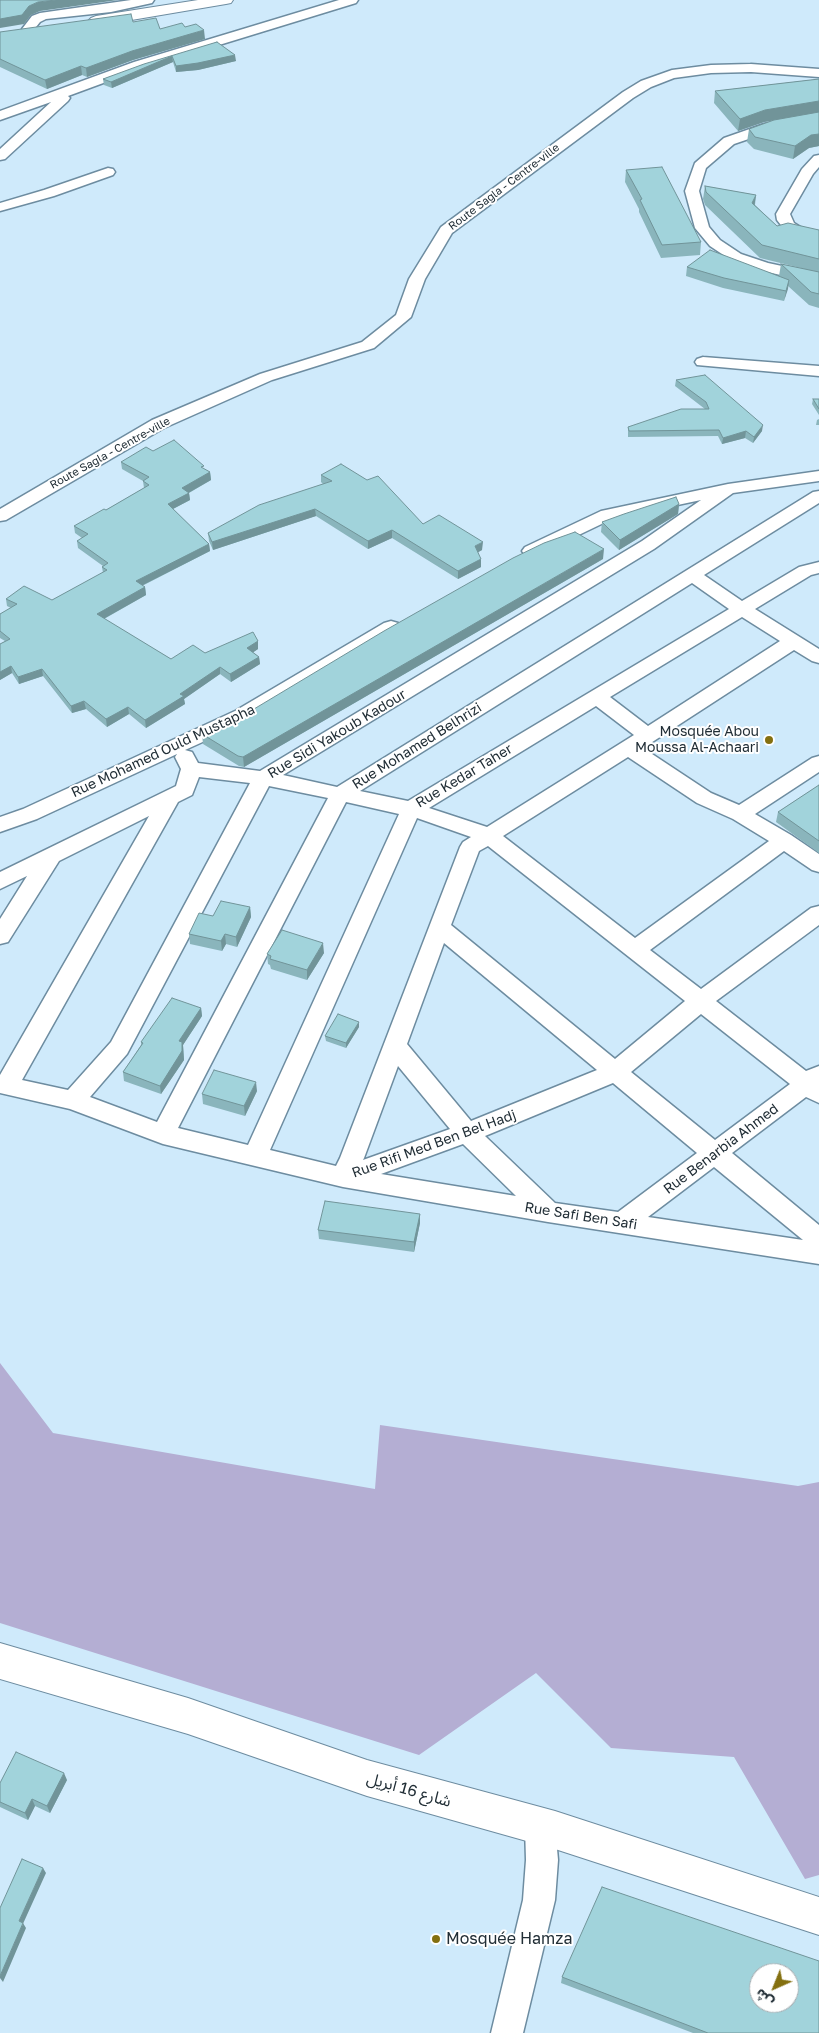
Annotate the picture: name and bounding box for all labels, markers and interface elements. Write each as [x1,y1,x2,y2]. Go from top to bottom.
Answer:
street label: Route Sagla - Centre-ville [446,141,562,233]
street label: Route Sagla - Centre-ville [48,414,172,492]
street label: Rue Sidi Yakoub Kadour [265,686,409,782]
street label: Rue Mohamed Belhrizi [349,699,485,793]
street label: Rue Mohamed Ould Mustapha [68,701,258,801]
place label: Mosquée Abou Moussa Al-Achaari [635,724,759,756]
marker: Mosquée Abou Moussa Al-Achaari [763,734,775,746]
street label: Rue Kedar Taher [413,741,515,811]
street label: Rue Benarbia Ahmed [660,1100,782,1198]
street label: Rue Rifi Med Ben Bel Hadj [350,1106,518,1182]
street label: Rue Safi Ben Safi [523,1199,639,1233]
street label: شارع 16 أبريل [365,1769,453,1811]
place label: Mosquée Hamza [446,1929,572,1949]
marker: Mosquée Hamza [430,1933,442,1945]
north arrow [749,1963,799,2013]
text: ش [751,1986,777,2011]

